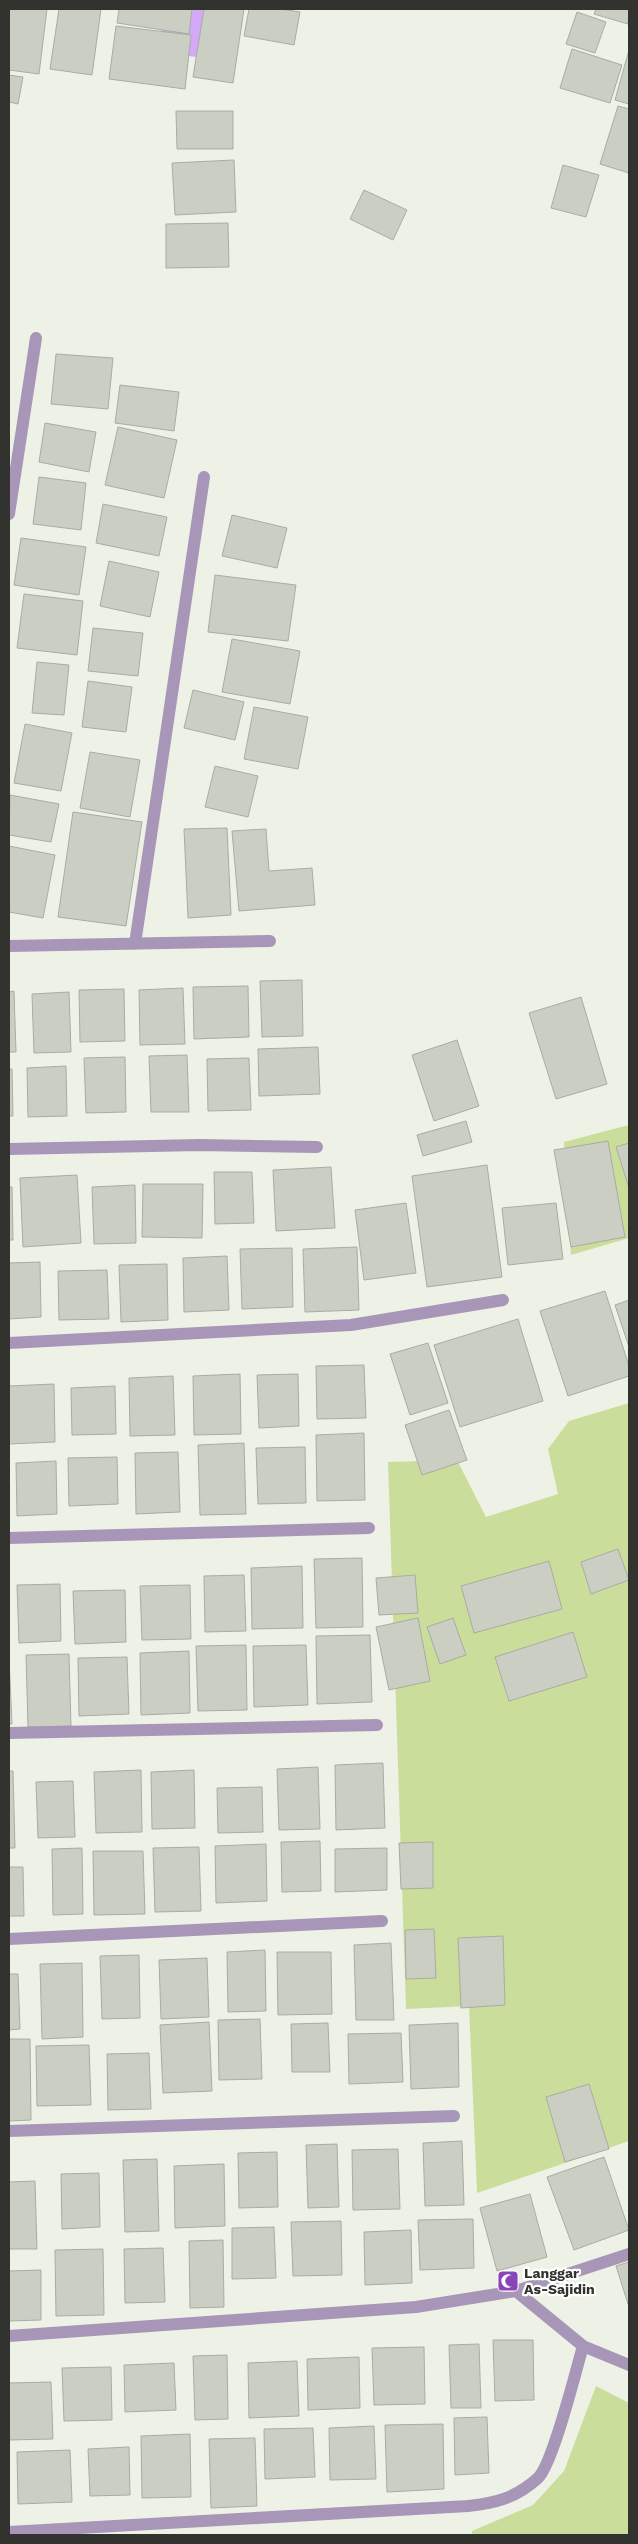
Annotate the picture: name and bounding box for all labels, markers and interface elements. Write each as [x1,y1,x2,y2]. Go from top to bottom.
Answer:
place label: Langgar As-Sajidin [524,2265,595,2297]
mosque icon: Langgar As-Sajidin [496,2269,520,2293]

